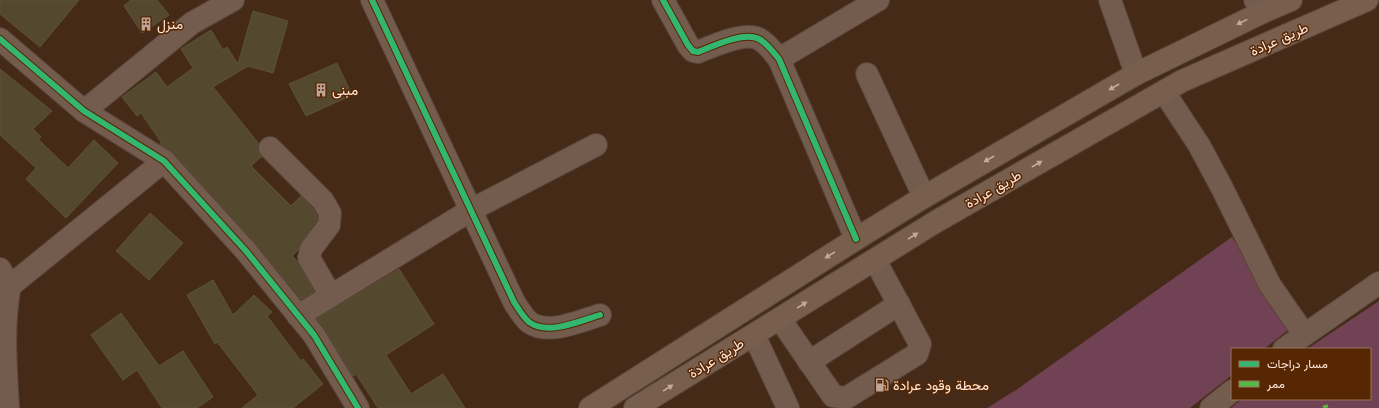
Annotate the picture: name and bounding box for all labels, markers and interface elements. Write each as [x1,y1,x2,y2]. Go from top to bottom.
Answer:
place label: منزل [157,14,183,34]
building icon: منزل [138,16,154,32]
street label: طريق عرادة [1247,17,1311,61]
one-way arrow [1237,19,1248,25]
place label: مبنى [332,80,358,100]
building icon: مبنى [313,82,329,98]
one-way arrow [1108,83,1120,90]
one-way arrow [983,156,995,163]
one-way arrow [1031,160,1043,167]
street label: طريق عرادة [961,165,1025,213]
one-way arrow [907,233,919,240]
one-way arrow [825,251,835,259]
one-way arrow [796,301,808,308]
street label: طريق عرادة [684,333,748,383]
legend [1231,348,1371,400]
text: مسار دراجات [1267,355,1328,373]
place label: محطة وقود عرادة [893,375,989,395]
text: ممر [1266,375,1285,393]
fuel station icon: محطة وقود عرادة [874,377,890,393]
one-way arrow [662,384,674,391]

